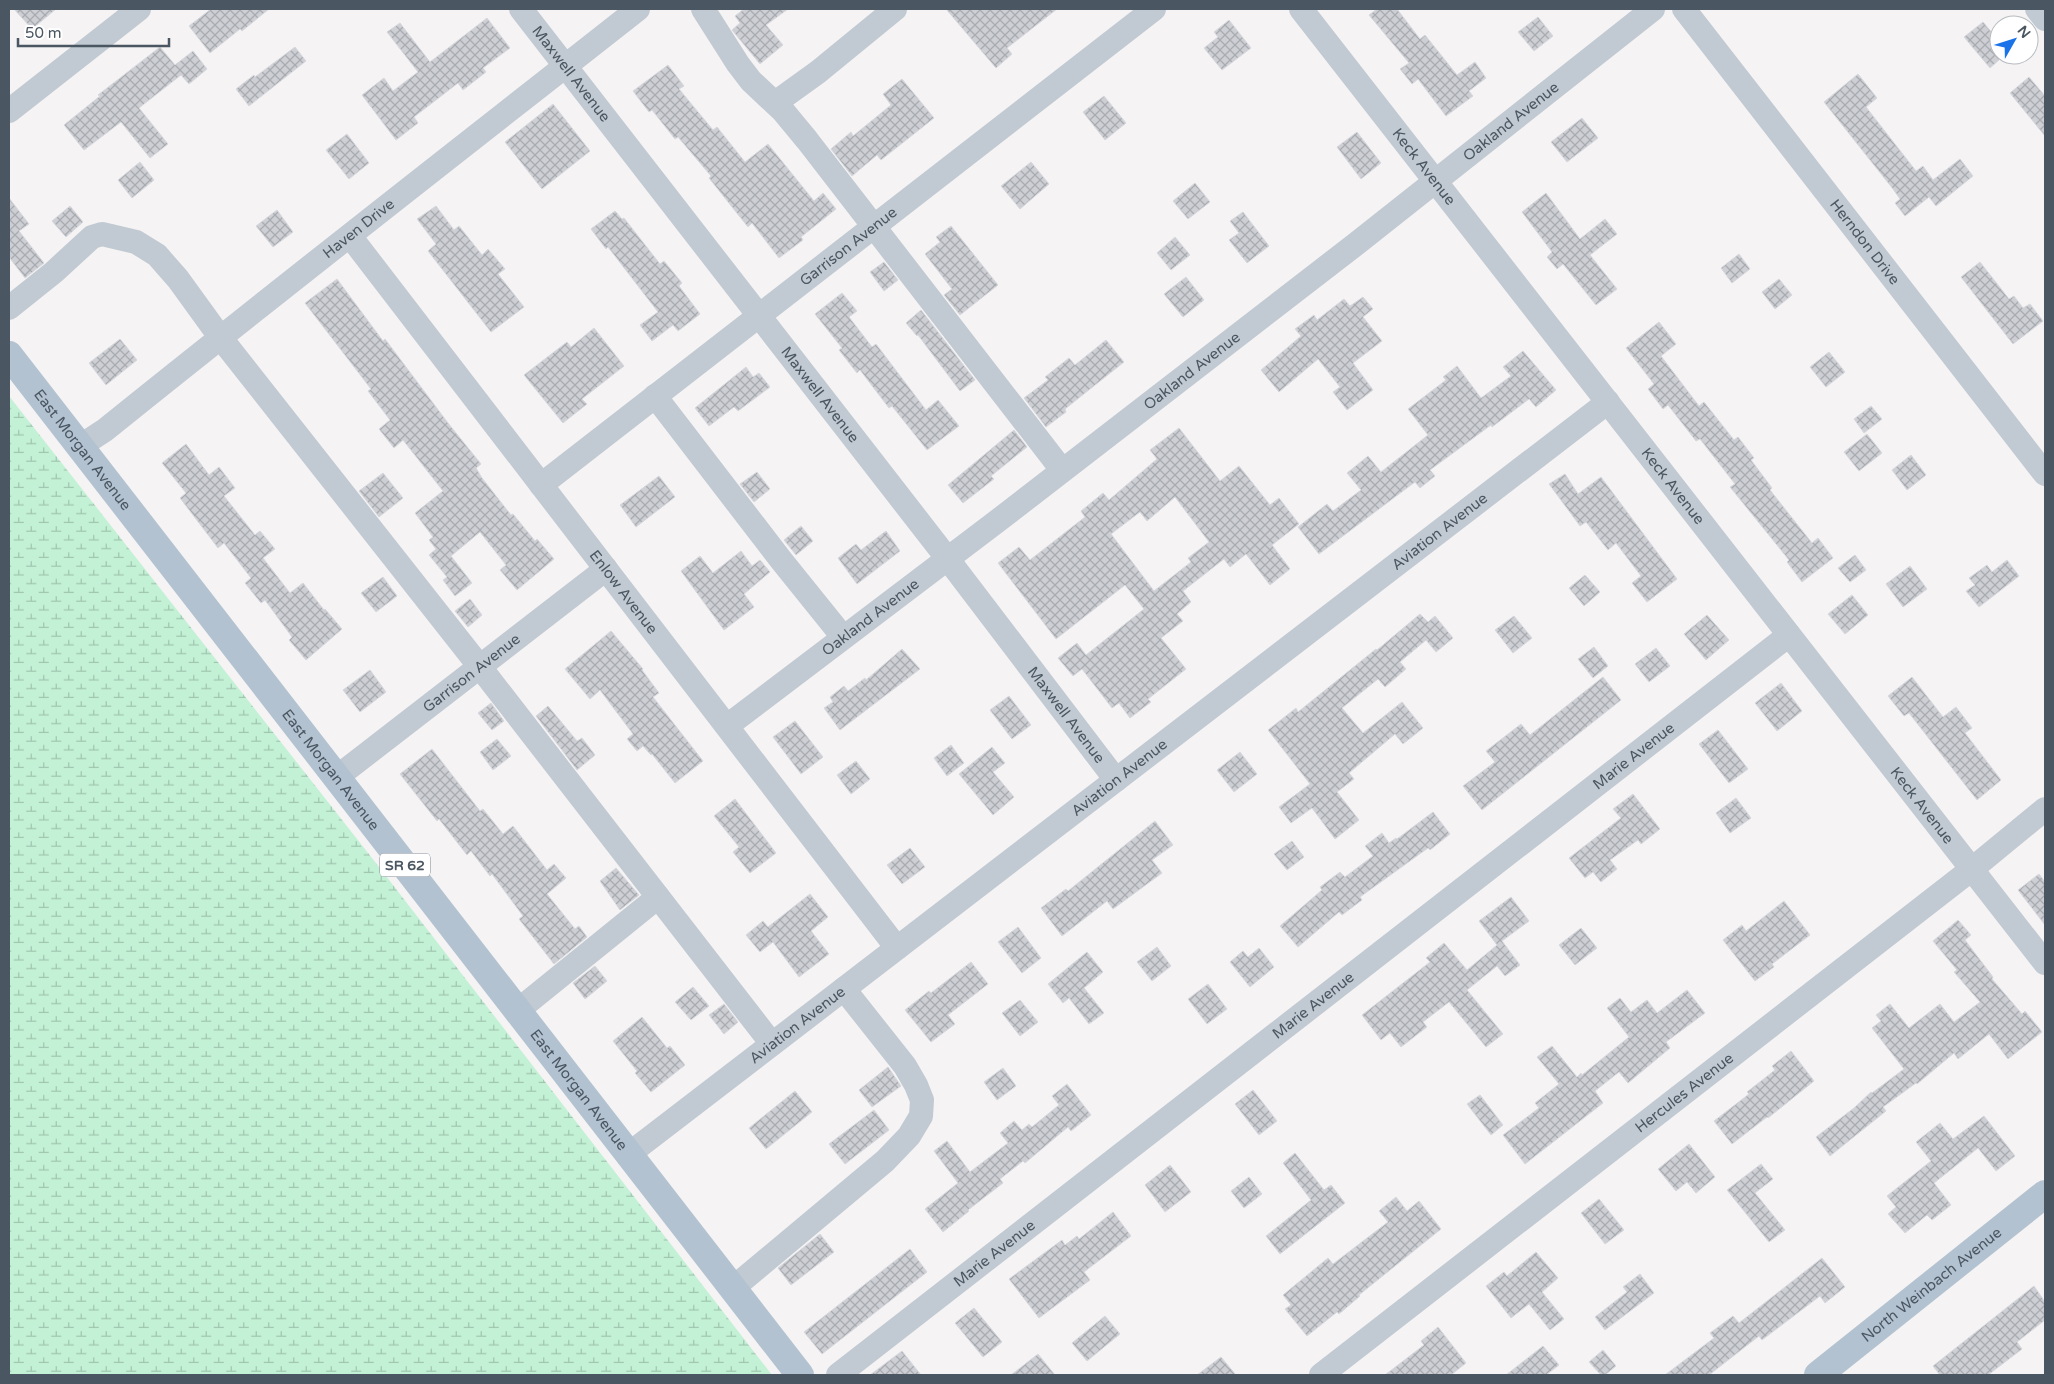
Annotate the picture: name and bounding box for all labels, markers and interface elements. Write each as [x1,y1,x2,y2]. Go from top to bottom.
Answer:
scale bar [18,15,169,47]
north arrow [1989,15,2039,65]
street label: Maxwell Avenue [528,22,614,125]
text: N [2014,22,2034,42]
text: 50 m [25,24,62,42]
street label: Oakland Avenue [1459,78,1562,165]
street label: Keck Avenue [1388,125,1459,209]
street label: Haven Drive [319,195,398,262]
street label: Herndon Drive [1826,196,1904,288]
street label: Garrison Avenue [796,203,900,290]
street label: Oakland Avenue [1140,328,1244,414]
street label: Maxwell Avenue [777,343,863,446]
street label: East Morgan Avenue [30,386,135,514]
street label: Keck Avenue [1638,444,1709,528]
street label: Aviation Avenue [1388,489,1491,574]
street label: Enlow Avenue [586,547,661,638]
street label: Oakland Avenue [818,575,923,660]
street label: Garrison Avenue [419,630,524,716]
street label: Maxwell Avenue [1024,663,1109,767]
street label: East Morgan Avenue [278,706,383,834]
street label: Marie Avenue [1589,719,1678,793]
street label: Aviation Avenue [1068,735,1171,820]
street label: Keck Avenue [1887,763,1958,847]
road number: SR 62 [380,854,430,876]
street label: Marie Avenue [1269,968,1358,1043]
street label: Aviation Avenue [746,982,849,1067]
street label: East Morgan Avenue [526,1026,631,1154]
street label: Hercules Avenue [1632,1049,1737,1136]
street label: Marie Avenue [950,1216,1039,1291]
street label: North Weinbach Avenue [1858,1223,2005,1346]

